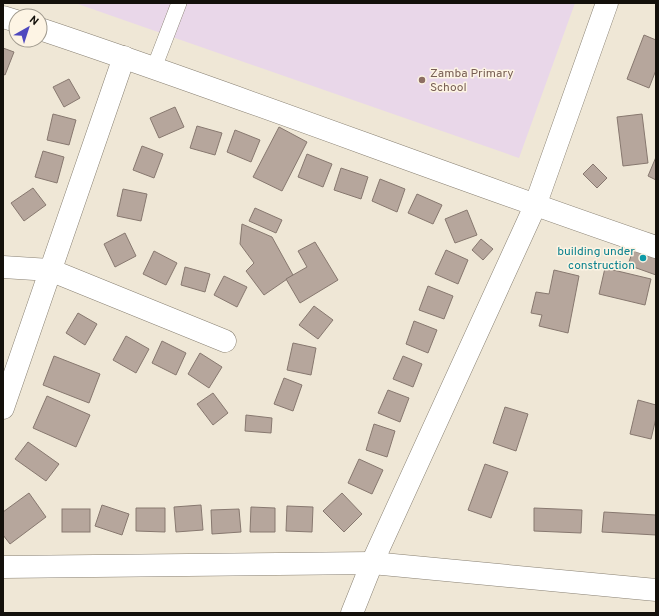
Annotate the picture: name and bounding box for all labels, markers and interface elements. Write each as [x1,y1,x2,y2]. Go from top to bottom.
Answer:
north arrow [8,8,48,48]
text: N [26,13,41,29]
place label: Zamba Primary School [430,66,514,96]
marker: Zamba Primary School [417,75,427,85]
place label: building under construction [557,244,635,274]
marker: building under construction [638,253,648,263]

